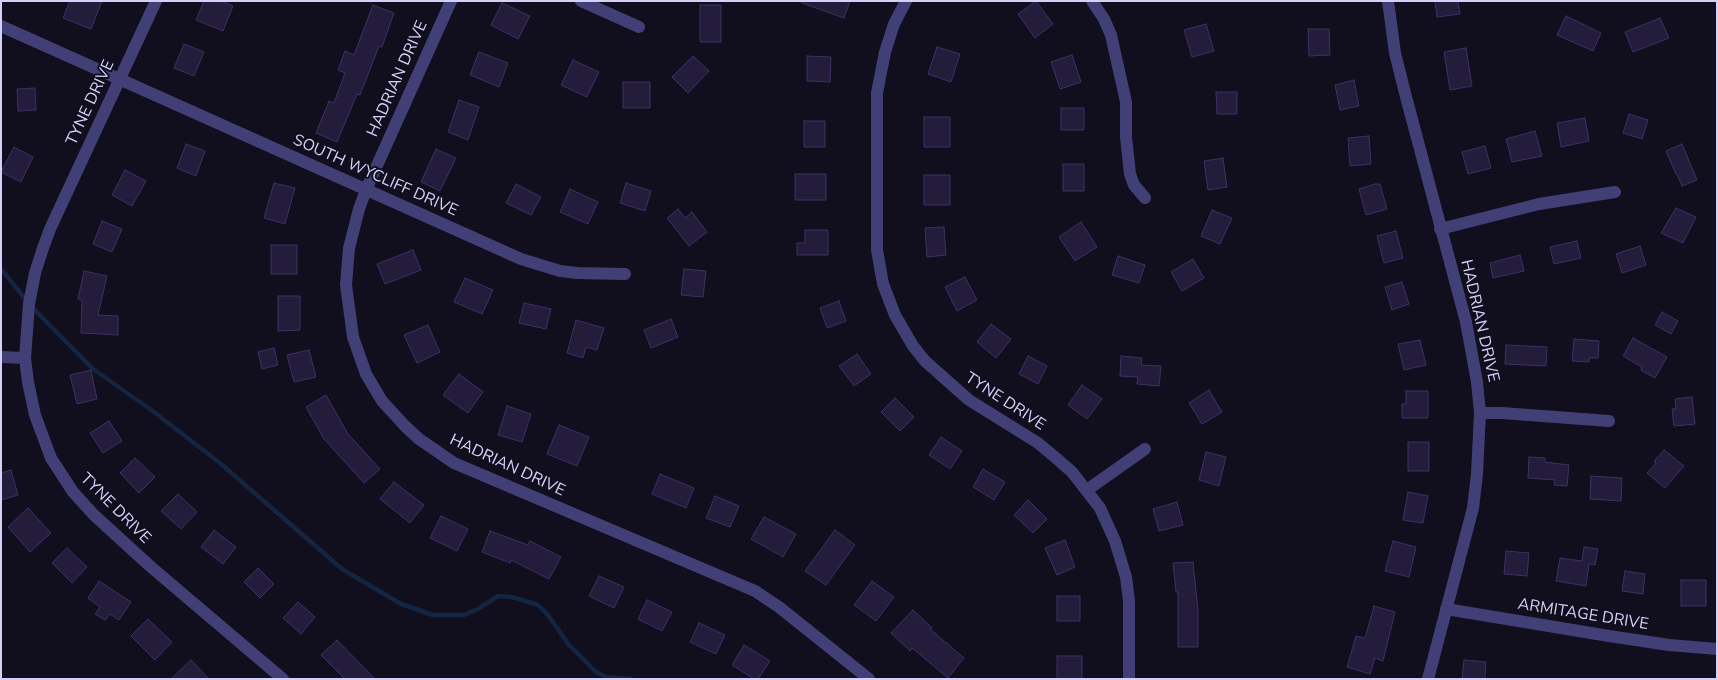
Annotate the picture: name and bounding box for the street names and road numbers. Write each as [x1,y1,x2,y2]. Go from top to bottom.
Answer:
street label: HADRIAN DRIVE [364,18,432,140]
street label: TYNE DRIVE [63,57,119,149]
street label: SOUTH WYCLIFF DRIVE [290,131,460,221]
street label: HADRIAN DRIVE [1456,258,1502,384]
street label: TYNE DRIVE [961,369,1049,435]
street label: HADRIAN DRIVE [446,431,568,501]
street label: TYNE DRIVE [76,470,154,548]
street label: ARMITAGE DRIVE [1516,595,1650,635]

